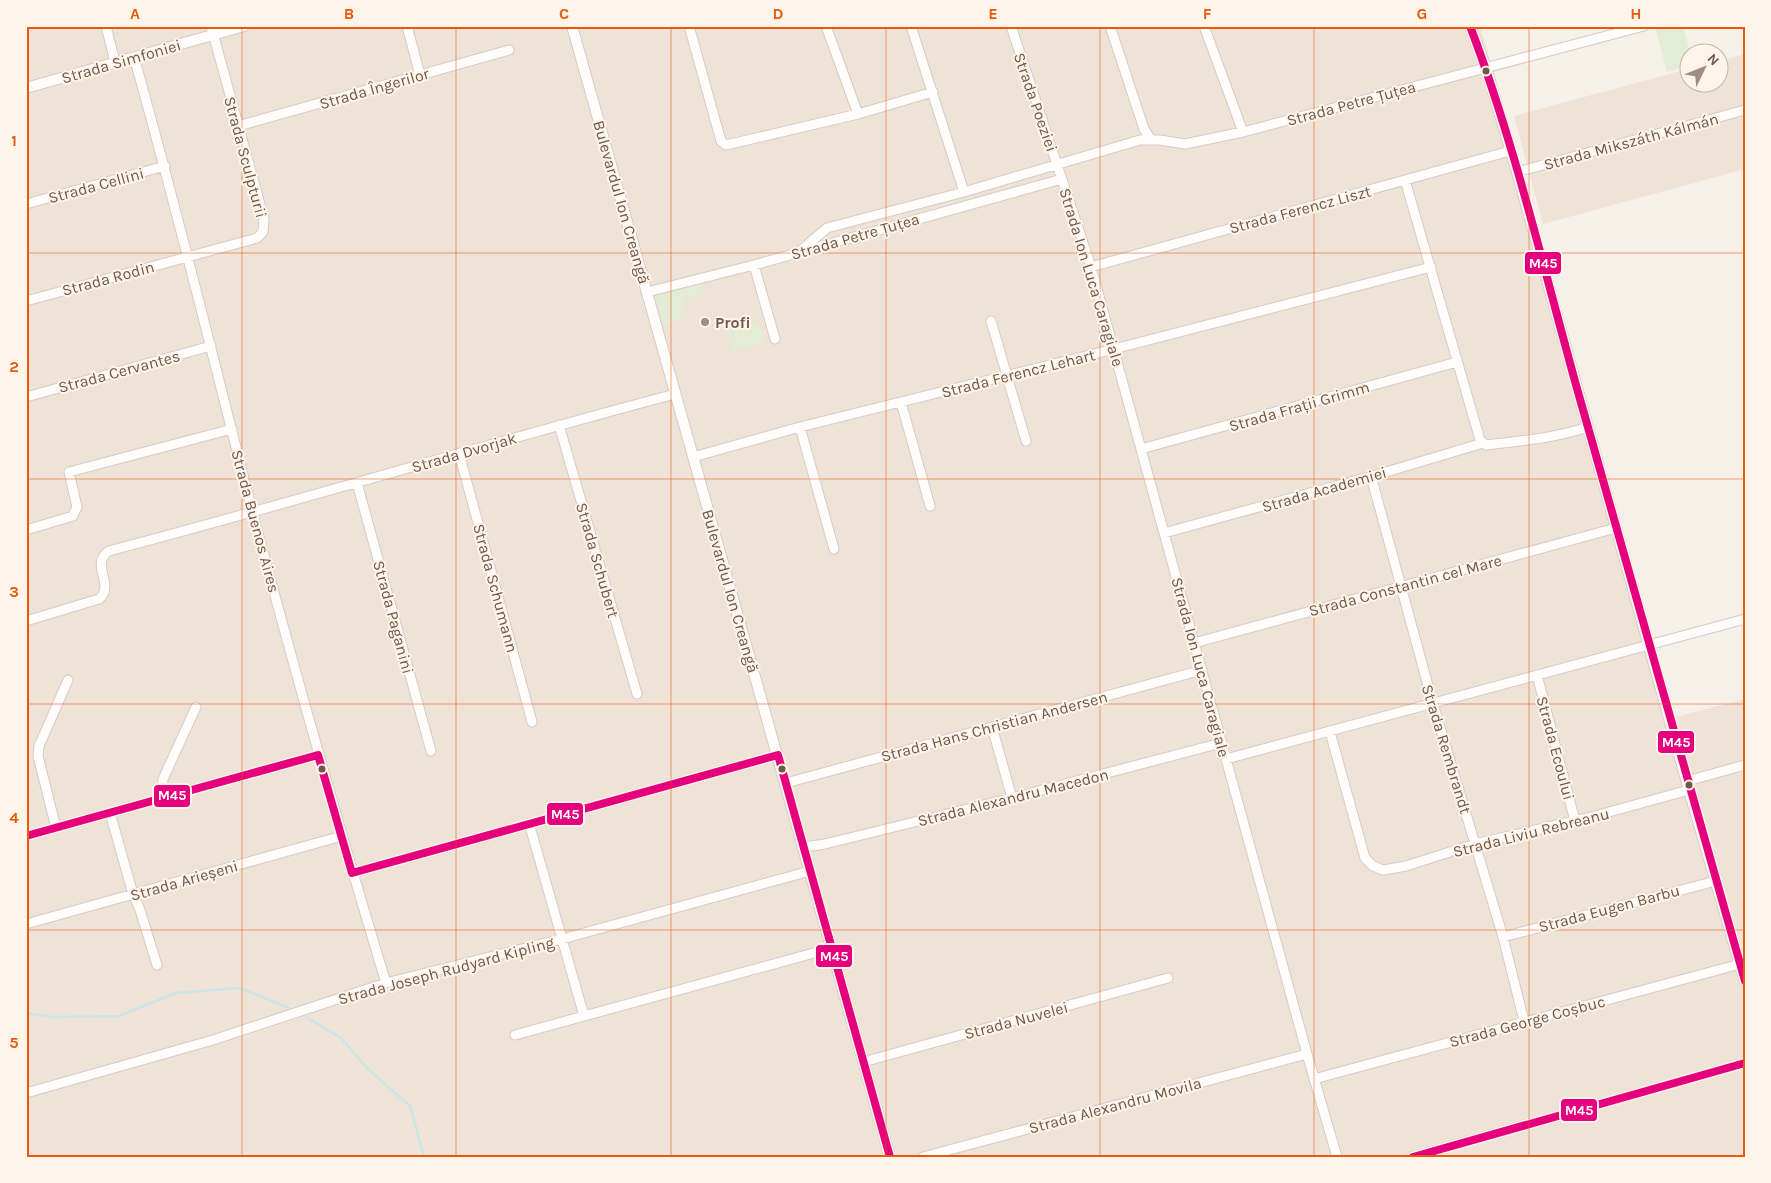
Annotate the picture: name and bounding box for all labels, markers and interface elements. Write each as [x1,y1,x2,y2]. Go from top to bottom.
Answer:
text: A [130,4,140,23]
text: B [344,4,354,23]
text: C [559,4,569,23]
text: D [773,4,784,23]
text: E [988,4,998,23]
text: F [1203,4,1212,23]
text: G [1417,4,1427,23]
text: H [1630,4,1642,23]
street label: Strada Simfoniei [59,35,183,88]
north arrow [1678,42,1728,92]
street label: Strada Poeziei [1010,50,1061,154]
text: N [1703,50,1723,69]
street label: Strada Îngerilor [317,64,431,113]
unlabelled marker [1481,66,1491,76]
street label: Strada Petre Țuțea [1284,77,1418,130]
street label: Strada Sculpturii [220,94,271,220]
street label: Strada Mikszáth Kálmán [1542,109,1721,174]
street label: Bulevardul Ion Creangă [589,118,654,286]
text: 1 [11,131,17,150]
street label: Strada Cellini [46,164,146,207]
street label: Strada Ferencz Liszt [1227,181,1373,238]
street label: Strada Ion Luca Caragiale [1055,186,1128,369]
street label: Strada Petre Țuțea [789,209,922,264]
line badge: M45 [1524,251,1562,275]
text: M45 [1529,255,1557,272]
street label: Strada Rodin [60,257,156,300]
place label: Profi [715,313,751,332]
marker: Profi [699,316,711,328]
street label: Strada Ferencz Lehart [939,345,1097,402]
street label: Strada Cervantes [56,346,182,397]
text: 2 [9,357,19,376]
street label: Strada Frații Grimm [1227,377,1372,436]
street label: Strada Dvorjak [409,428,519,477]
street label: Strada Buenos Aires [227,448,284,595]
street label: Strada Academiei [1259,463,1389,516]
street label: Strada Schubert [572,500,623,620]
street label: Bulevardul Ion Creangă [698,507,763,675]
street label: Strada Schumann [469,522,522,655]
street label: Strada Constantin cel Mare [1307,551,1504,620]
street label: Strada Paganini [369,558,418,676]
street label: Strada Ion Luca Caragiale [1167,575,1234,759]
text: 3 [9,582,19,601]
street label: Strada Rembrandt [1418,682,1475,816]
street label: Strada Hans Christian Andersen [879,687,1110,766]
street label: Strada Ecoului [1532,694,1579,802]
line badge: M45 [1657,730,1695,754]
text: M45 [1662,734,1690,751]
unlabelled marker [317,764,327,774]
unlabelled marker [777,764,787,774]
street label: Strada Alexandru Macedon [916,765,1111,830]
unlabelled marker [1684,780,1694,790]
line badge: M45 [153,784,191,808]
text: M45 [158,787,186,804]
line badge: M45 [546,802,584,826]
street label: Strada Liviu Rebreanu [1451,804,1611,861]
text: M45 [551,806,579,823]
text: 4 [9,808,19,827]
street label: Strada Arieșeni [128,856,240,905]
street label: Strada Eugen Barbu [1536,880,1682,936]
street label: Strada Joseph Rudyard Kipling [336,932,556,1009]
line badge: M45 [815,944,853,968]
text: M45 [820,948,848,965]
street label: Strada George Coșbuc [1447,992,1607,1051]
street label: Strada Nuvelei [962,997,1070,1043]
text: 5 [9,1033,19,1052]
street label: Strada Alexandru Movila [1027,1073,1204,1138]
line badge: M45 [1560,1098,1598,1122]
text: M45 [1565,1102,1593,1119]

